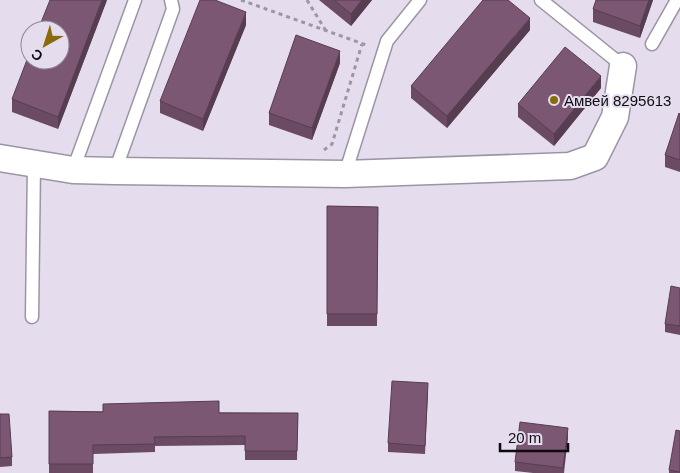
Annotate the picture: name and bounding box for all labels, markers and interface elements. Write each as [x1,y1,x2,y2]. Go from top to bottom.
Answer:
north arrow [20,20,70,70]
text: С [28,46,46,65]
place label: Амвей 8295613 [564,92,671,109]
marker: Амвей 8295613 [548,94,560,106]
scale bar [500,420,568,452]
text: 20 m [508,429,541,446]

